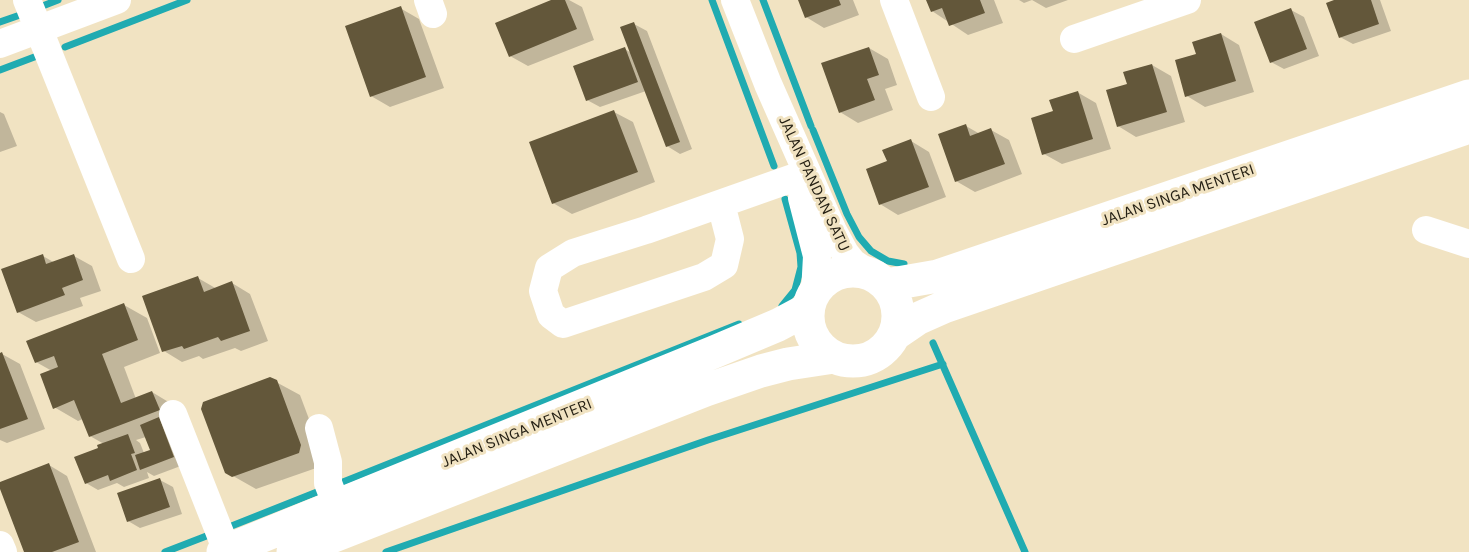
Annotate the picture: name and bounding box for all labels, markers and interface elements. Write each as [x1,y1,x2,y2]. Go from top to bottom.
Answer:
street label: JALAN PANDAN SATU [774,114,854,254]
street label: JALAN SINGA MENTERI [1099,160,1257,230]
street label: JALAN SINGA MENTERI [439,394,595,472]

